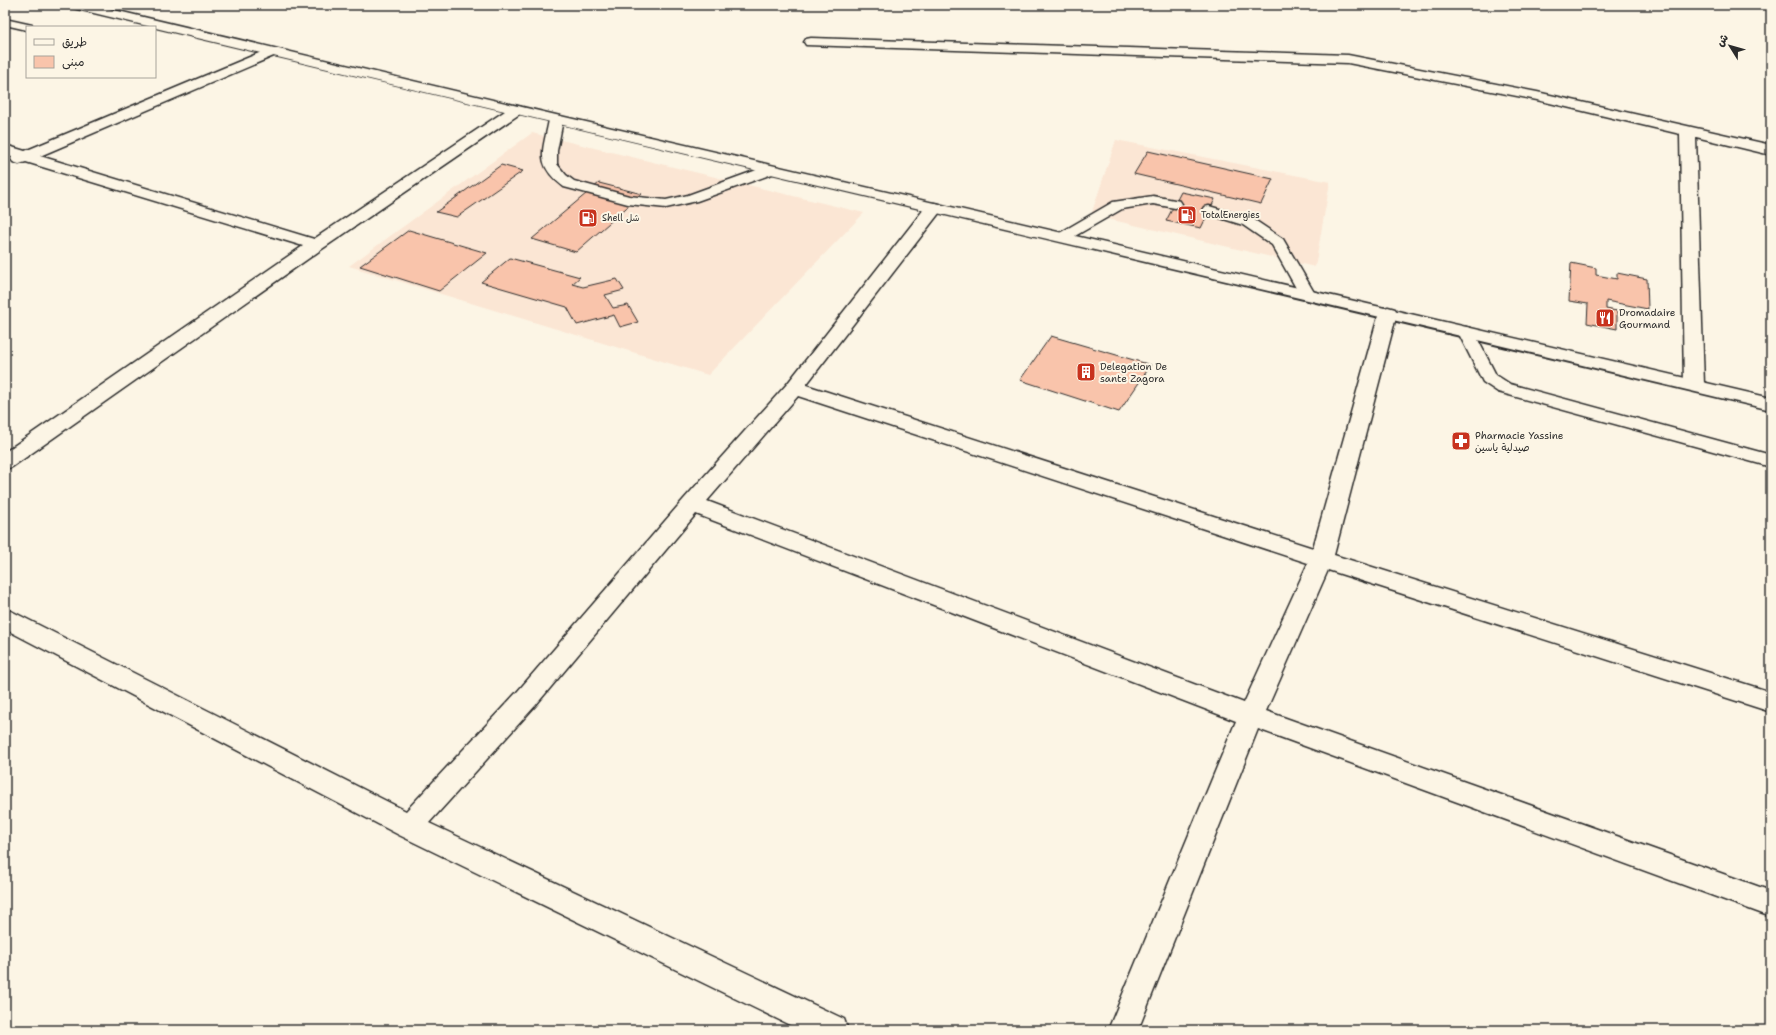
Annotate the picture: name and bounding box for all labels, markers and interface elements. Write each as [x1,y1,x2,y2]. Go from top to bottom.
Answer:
legend [26,26,156,78]
north arrow [1710,26,1750,66]
text: ش [1713,31,1732,50]
text: طريق [62,34,87,50]
text: مبنى [62,54,85,70]
fuel station icon: TotalEnergies [1176,204,1198,226]
fuel station icon: Shell شل [577,207,599,229]
place label: TotalEnergies [1201,209,1260,221]
place label: Shell شل [602,212,639,224]
place label: Dromadaire Gourmand [1619,306,1676,331]
restaurant icon: Dromadaire Gourmand [1594,307,1616,329]
place label: Delegation De sante Zagora [1100,360,1168,385]
building icon: Delegation De sante Zagora [1075,361,1097,383]
place label: Pharmacie Yassine صيدلية ياسين [1475,429,1564,454]
pharmacy icon: Pharmacie Yassine صيدلية ياسين [1450,430,1472,452]

